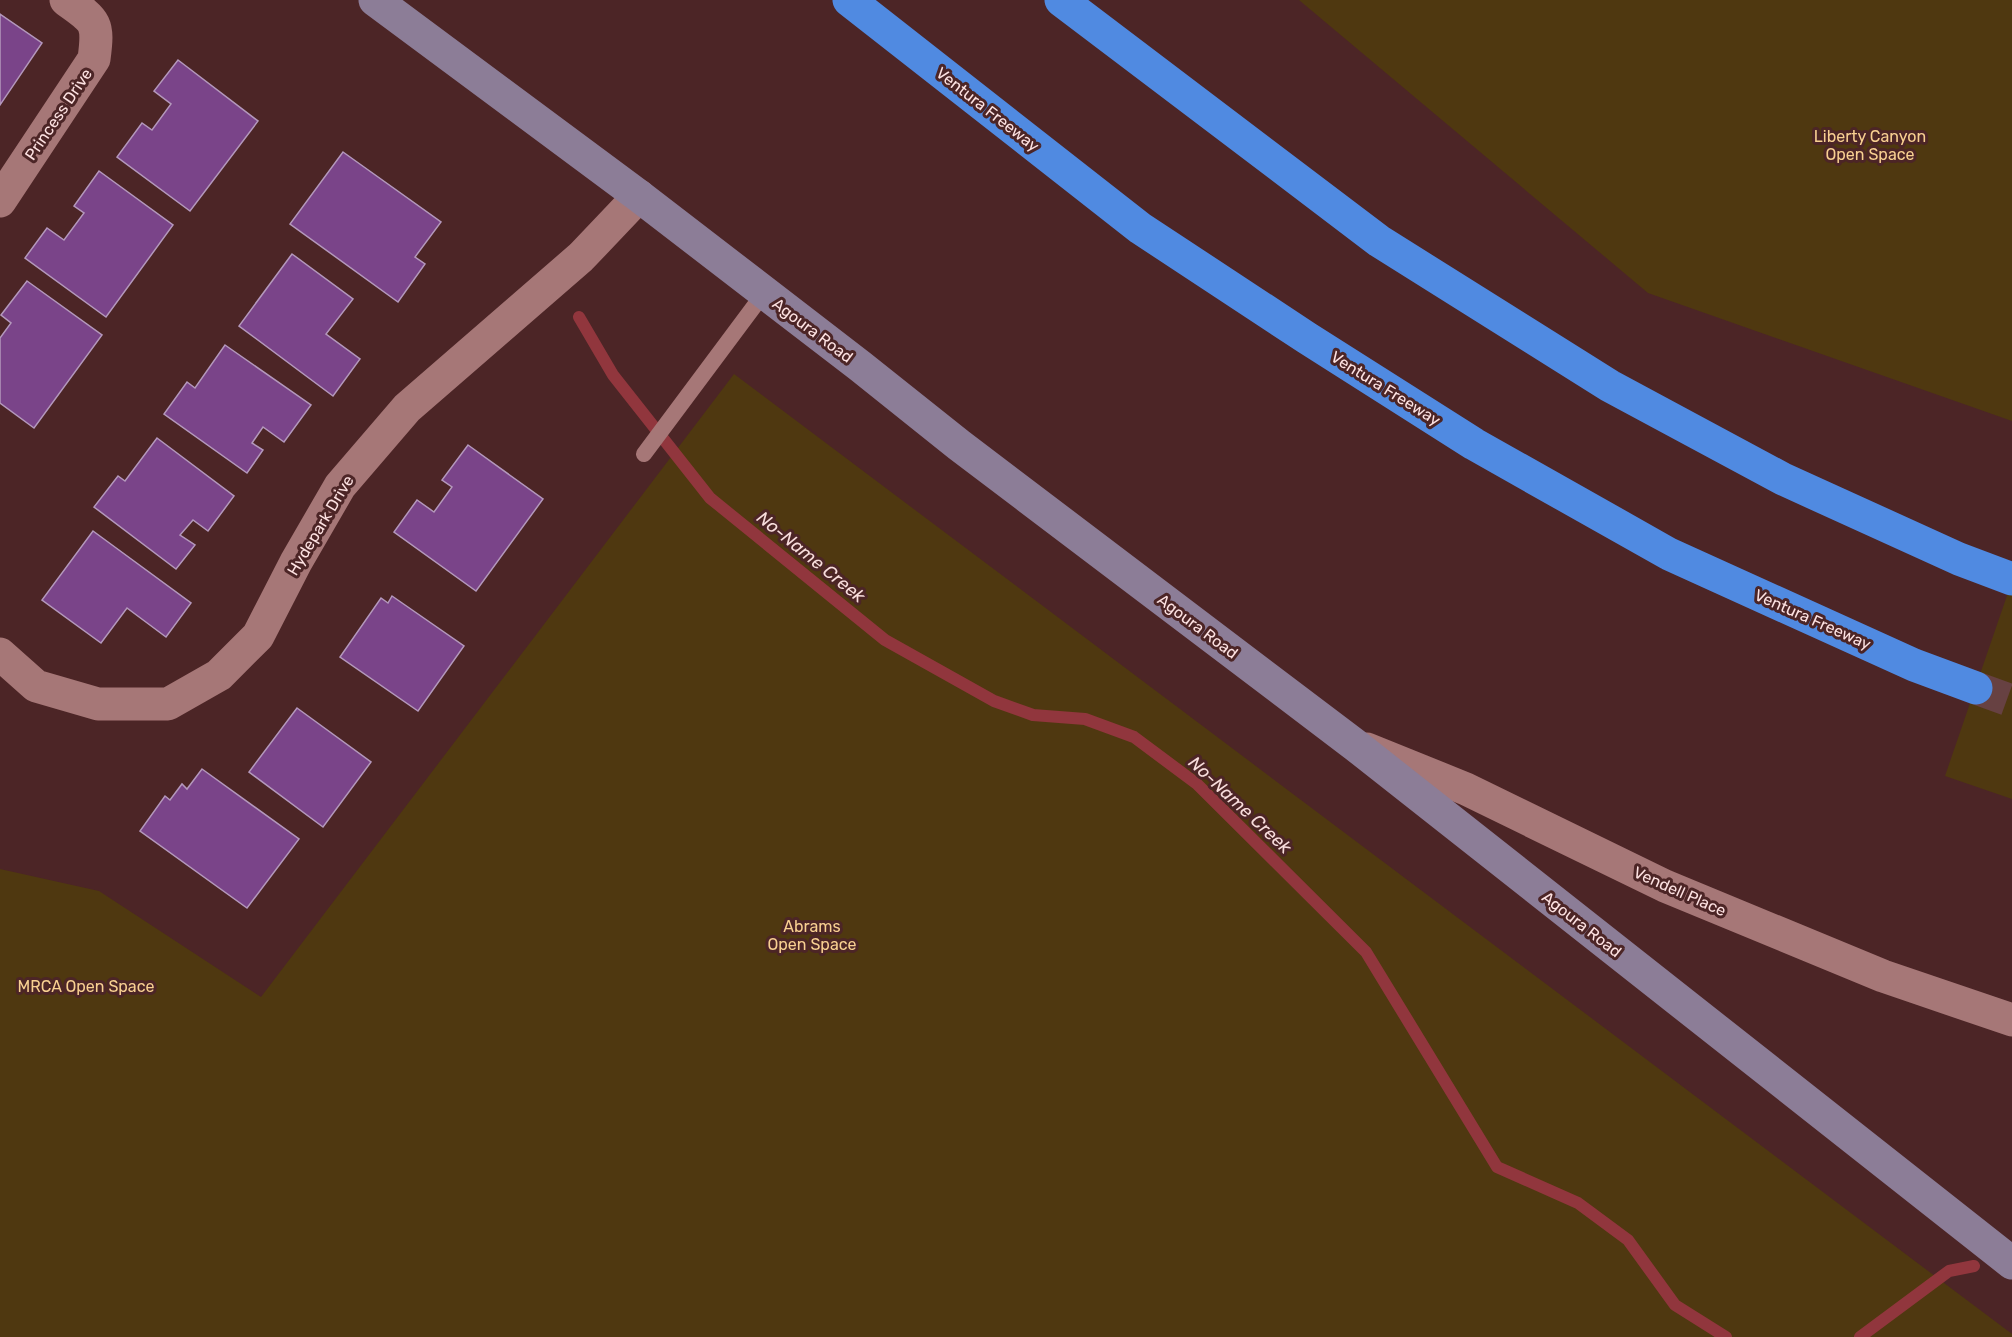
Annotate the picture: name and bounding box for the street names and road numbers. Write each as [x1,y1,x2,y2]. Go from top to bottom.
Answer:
street label: Ventura Freeway [932,63,1043,156]
street label: Princess Drive [21,65,96,164]
street label: Agoura Road [769,294,857,367]
street label: Ventura Freeway [1327,347,1444,430]
street label: Hydepark Drive [283,472,358,579]
street label: Ventura Freeway [1752,585,1874,654]
street label: Agoura Road [1154,590,1242,663]
street label: Vendell Place [1631,863,1729,920]
street label: Agoura Road [1538,887,1625,961]

